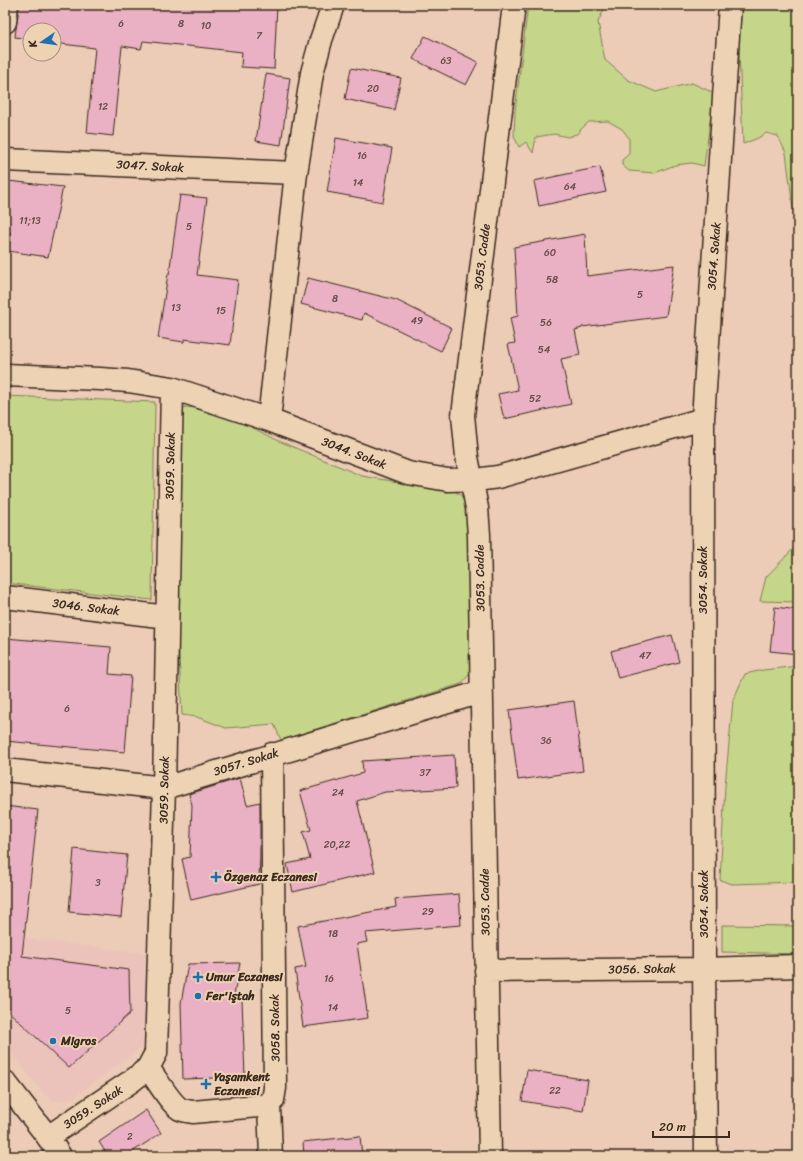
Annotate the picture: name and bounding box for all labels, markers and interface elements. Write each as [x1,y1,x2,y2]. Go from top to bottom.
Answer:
house number: 6 [118,15,124,33]
house number: 8 [178,15,184,33]
house number: 10 [201,17,211,35]
north arrow [22,22,62,62]
house number: 7 [256,27,263,45]
text: K [22,37,43,51]
house number: 63 [440,52,452,70]
house number: 20 [367,80,379,98]
house number: 12 [98,98,108,116]
house number: 16 [357,147,367,165]
street label: 3047. Sokak [116,153,185,179]
house number: 14 [353,174,363,192]
house number: 64 [564,178,576,196]
house number: 11;13 [19,212,41,230]
house number: 5 [186,218,192,236]
street label: 3054. Sokak [701,221,727,291]
street label: 3053. Cadde [467,222,497,292]
house number: 60 [544,244,556,262]
house number: 58 [546,271,558,289]
house number: 5 [637,286,643,304]
house number: 8 [332,290,338,308]
house number: 13 [171,299,181,317]
house number: 15 [216,302,226,320]
house number: 49 [411,312,423,330]
house number: 56 [540,314,552,332]
house number: 54 [538,341,550,359]
house number: 52 [529,390,541,408]
street label: 3044. Sokak [318,430,390,476]
street label: 3059. Sokak [158,431,182,500]
street label: 3053. Cadde [468,544,492,612]
street label: 3054. Sokak [692,545,714,614]
street label: 3046. Sokak [51,592,122,622]
house number: 47 [639,647,652,665]
house number: 6 [64,700,70,718]
house number: 36 [540,732,552,750]
street label: 3057. Sokak [211,741,282,782]
street label: 3059. Sokak [152,755,176,824]
house number: 37 [419,764,432,782]
house number: 24 [332,784,344,802]
house number: 20,22 [324,836,350,854]
place label: Özgenaz Eczanesi [223,866,318,888]
street label: 3053. Cadde [473,868,497,936]
street label: 3054. Sokak [693,869,715,938]
marker: Özgenaz Eczanesi [211,872,221,882]
house number: 3 [95,874,101,892]
house number: 29 [422,903,434,921]
house number: 18 [328,925,338,943]
street label: 3056. Sokak [608,957,677,981]
place label: Umur Eczanesi [206,966,283,988]
house number: 16 [324,970,334,988]
marker: Umur Eczanesi [193,972,203,982]
place label: Fer'iştah [205,985,255,1007]
marker: Fer'iştah [193,991,203,1001]
street label: 3058. Sokak [263,993,287,1062]
house number: 14 [328,999,338,1017]
house number: 5 [65,1002,71,1020]
place label: Migros [60,1030,97,1052]
marker: Migros [48,1036,58,1046]
place label: Yaşamkent Eczanesi [214,1066,271,1102]
street label: 3059. Sokak [58,1079,128,1135]
marker: Yaşamkent Eczanesi [201,1079,211,1089]
house number: 22 [549,1082,561,1100]
scale bar [653,1113,729,1139]
text: 20 m [659,1116,686,1138]
house number: 2 [127,1128,133,1146]

